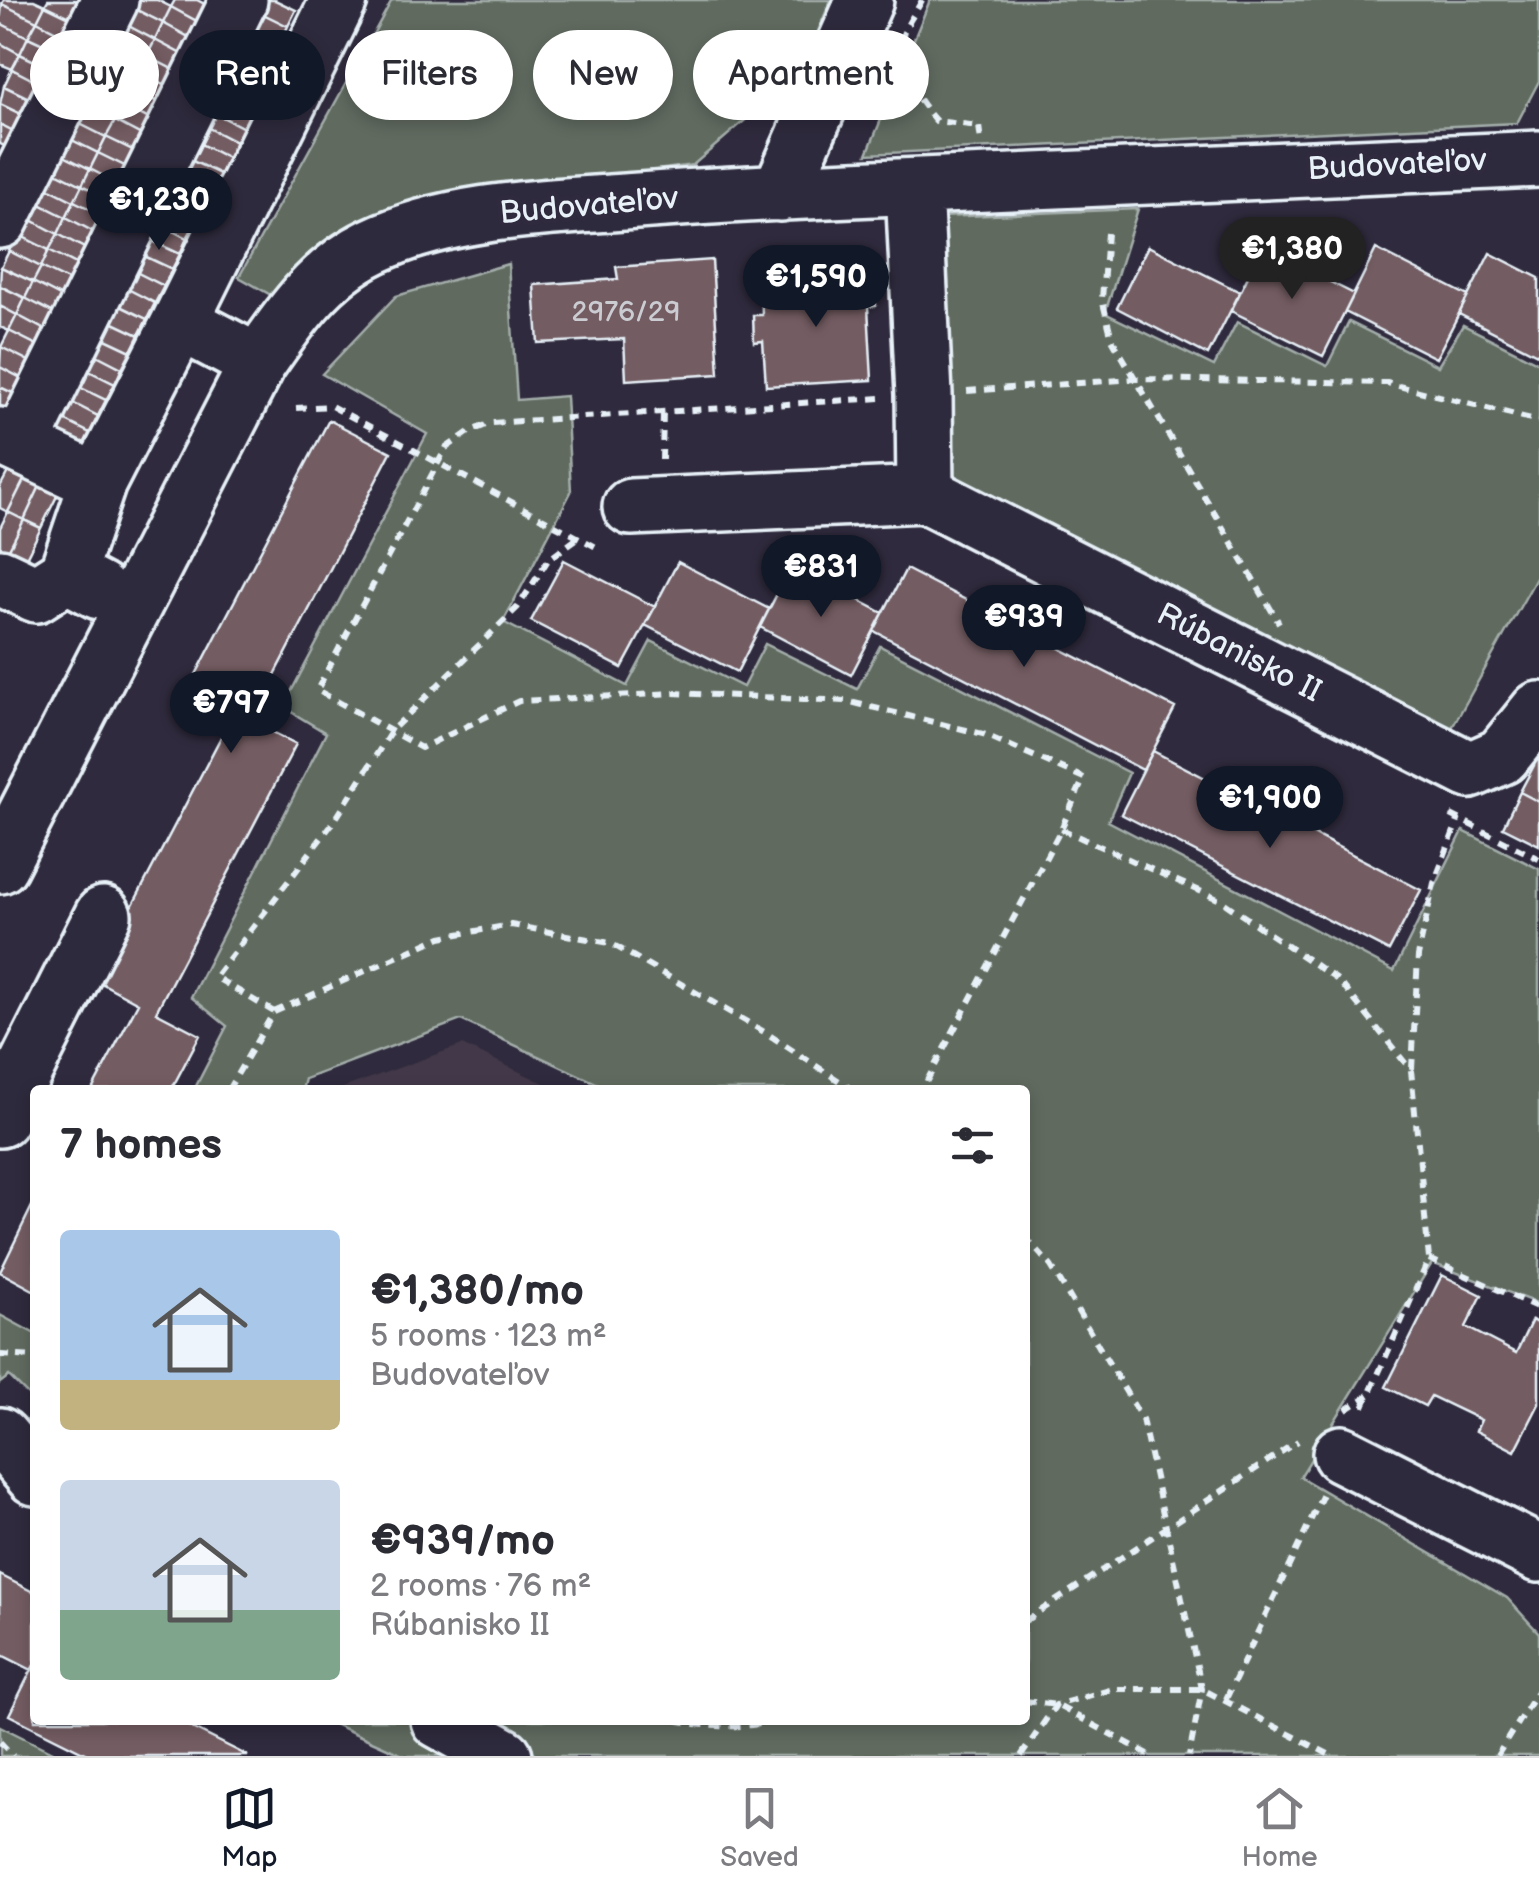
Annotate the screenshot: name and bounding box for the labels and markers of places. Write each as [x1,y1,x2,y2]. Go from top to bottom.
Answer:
pin: €1,230 [78,168,240,253]
pin: €1,380 [1211,217,1373,302]
pin: €1,590 [735,245,897,330]
pin: €831 [762,535,880,620]
pin: €939 [965,585,1083,670]
pin: €797 [172,671,290,756]
pin: €1,900 [1189,766,1351,851]

